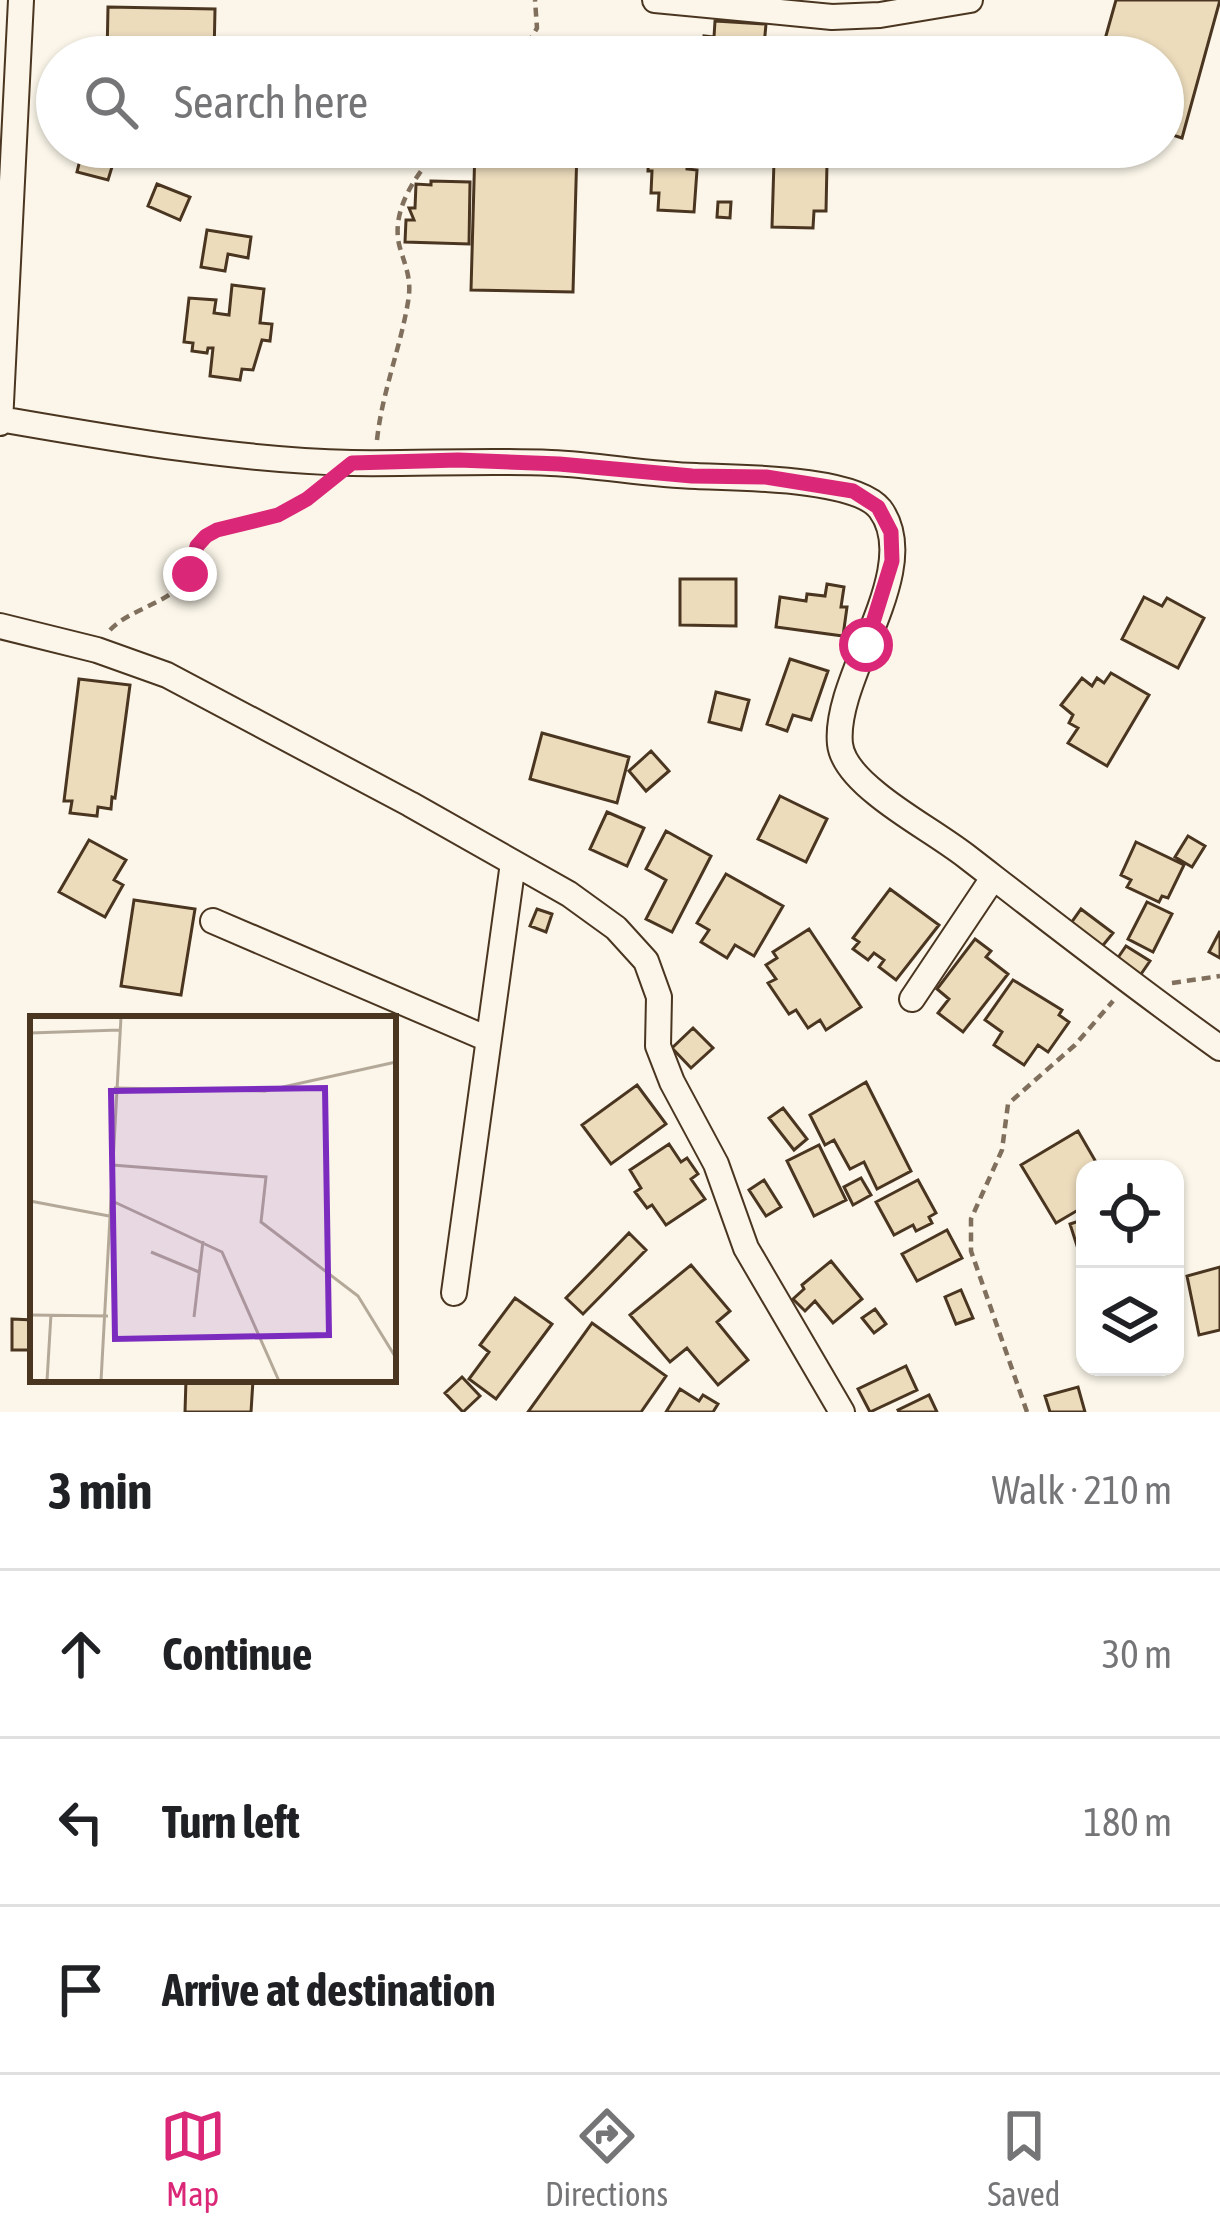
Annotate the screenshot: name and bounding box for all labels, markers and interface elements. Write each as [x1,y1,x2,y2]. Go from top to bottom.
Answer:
search box [36,36,1184,168]
icon: search [78,69,144,135]
text: Search here [174,76,368,128]
route end [163,547,217,601]
route start [839,618,893,672]
inset map [30,1016,396,1382]
map controls [1076,1160,1184,1376]
button: locate [1076,1160,1184,1268]
button: layers [1076,1268,1184,1376]
text: 3 min [48,1461,152,1520]
text: Walk · 210 m [992,1468,1172,1512]
icon: ahead [48,1621,114,1687]
text: Continue [162,1628,313,1680]
text: 30 m [1102,1632,1172,1676]
icon: left [48,1789,114,1855]
text: Turn left [162,1796,300,1848]
text: 180 m [1084,1800,1172,1844]
icon: arrive [48,1957,114,2023]
text: Arrive at destination [162,1964,496,2016]
tab: Map [160,2103,226,2213]
tab: Directions [545,2103,668,2213]
tab: Saved [987,2103,1060,2213]

